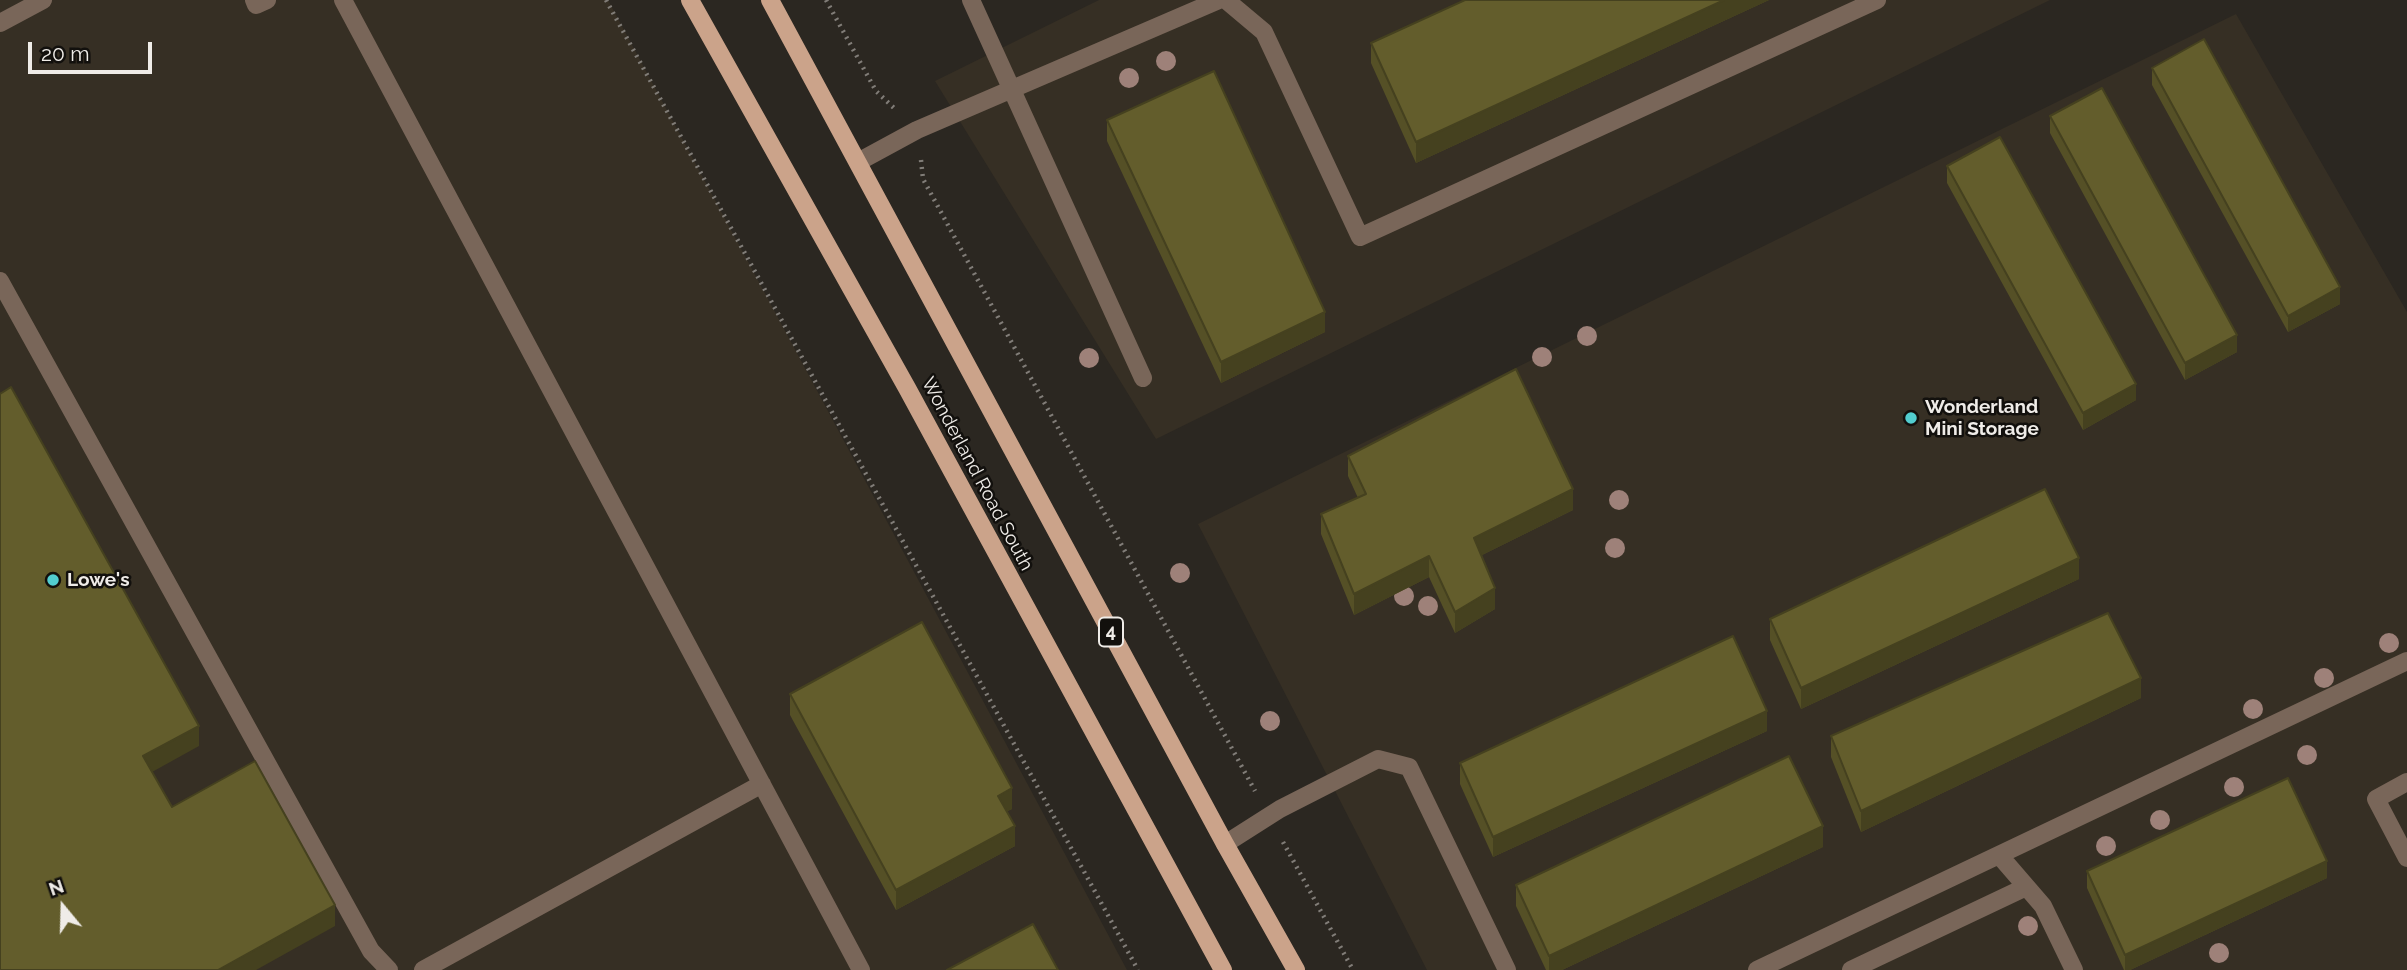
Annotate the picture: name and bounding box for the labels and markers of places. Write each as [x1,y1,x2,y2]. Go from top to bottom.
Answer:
place label: Wonderland Mini Storage [1925,396,2039,440]
marker: Wonderland Mini Storage [1903,410,1919,426]
place label: Lowe's [67,569,130,591]
marker: Lowe's [45,572,61,588]

